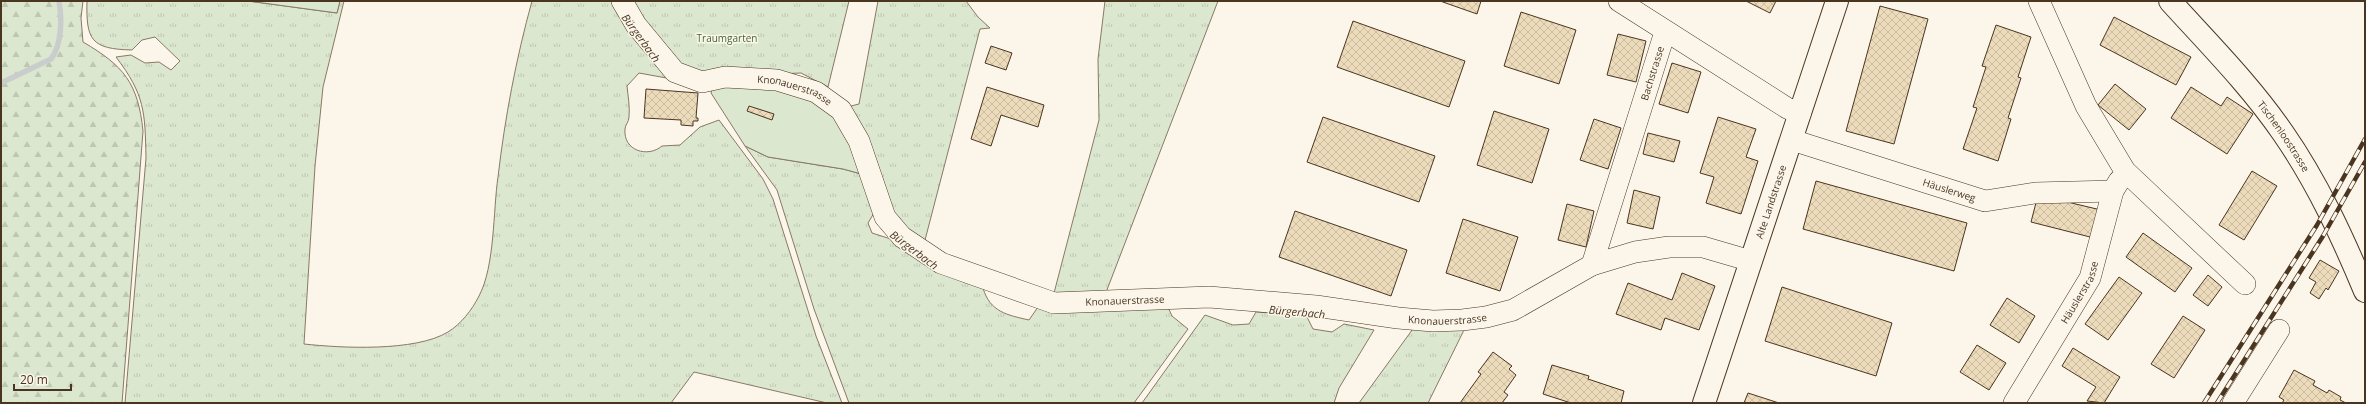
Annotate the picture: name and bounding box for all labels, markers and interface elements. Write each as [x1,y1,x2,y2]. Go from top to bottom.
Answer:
water label: Bürgerbach [619,10,664,65]
park label: Traumgarten [697,31,757,45]
street label: Bachstrasse [1637,44,1667,102]
street label: Knonauerstrasse [757,72,835,109]
street label: Tischenloostrasse [2255,98,2313,175]
street label: Alte Landstrasse [1752,163,1789,240]
street label: Häuslerweg [1921,175,1978,205]
water label: Bürgerbach [887,227,941,273]
street label: Häuslerstrasse [2057,259,2101,326]
street label: Knonauerstrasse [1085,292,1165,309]
water label: Bürgerbach [1268,302,1326,321]
street label: Knonauerstrasse [1407,310,1488,328]
scale bar [14,366,71,392]
text: 20 m [20,371,48,388]

